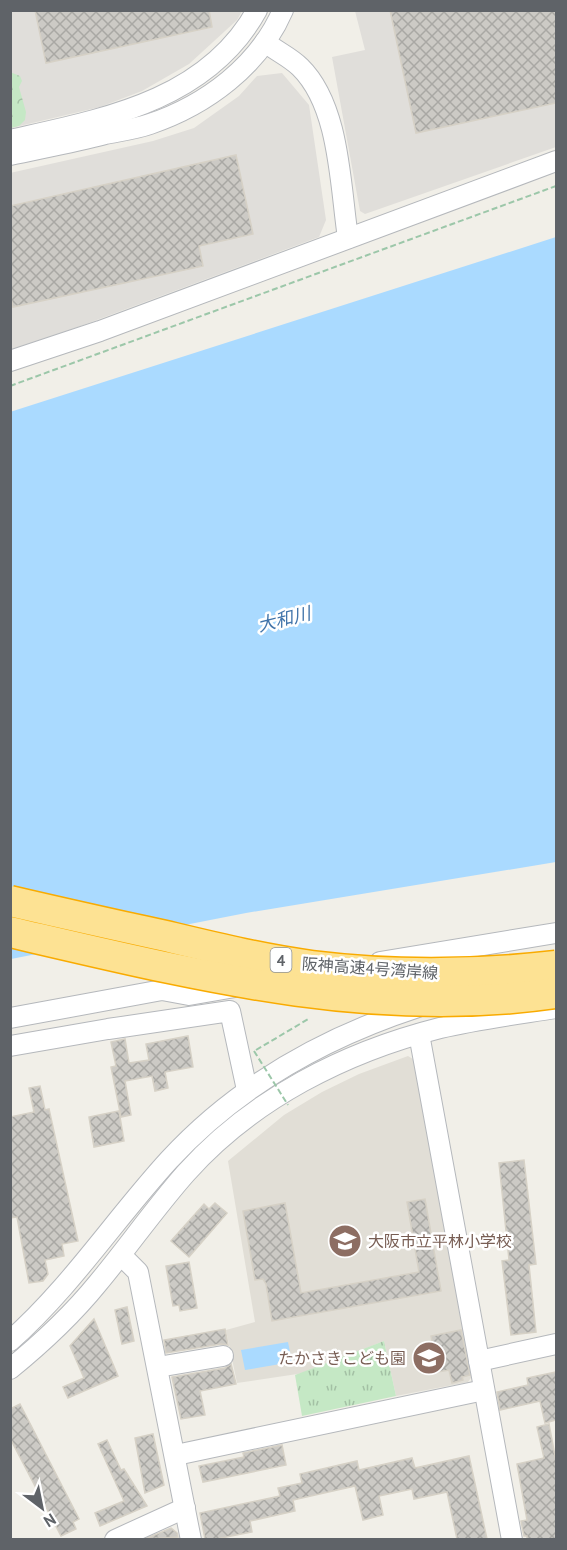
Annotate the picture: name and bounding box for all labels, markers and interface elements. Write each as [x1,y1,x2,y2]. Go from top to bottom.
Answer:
water label: 大和川 [255,601,315,637]
road number: 4 [270,948,292,972]
street label: 阪神高速4号湾岸線 [301,953,439,983]
school or university icon: 大阪市立平林小学校 [327,1223,363,1259]
place label: 大阪市立平林小学校 [368,1231,512,1251]
school or university icon: たかさきこども園 [411,1340,447,1376]
place label: たかさきこども園 [278,1348,406,1368]
north arrow [12,1478,72,1538]
text: N [40,1509,60,1532]

